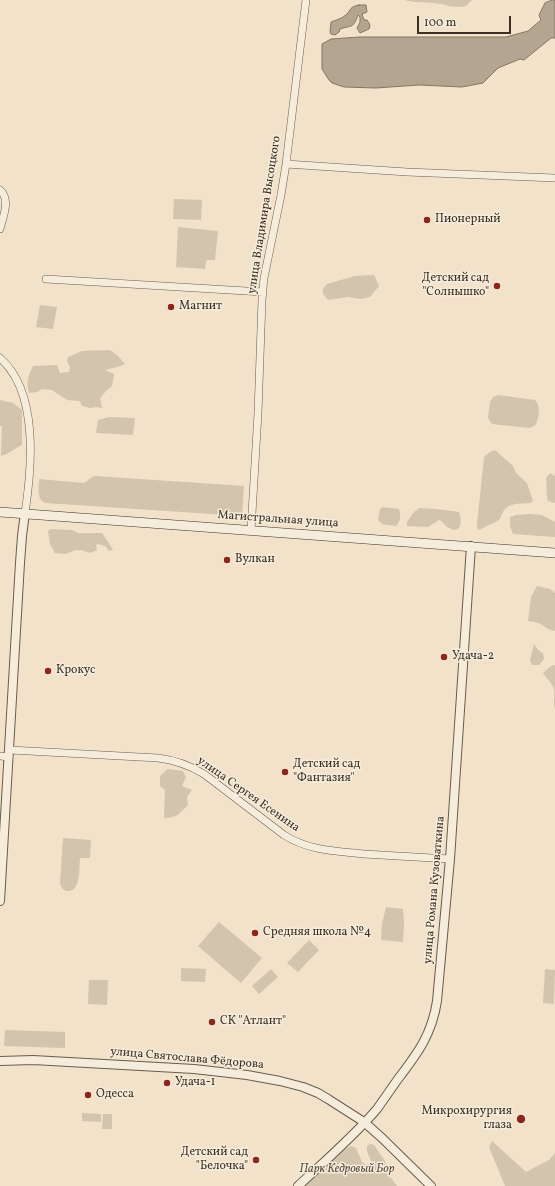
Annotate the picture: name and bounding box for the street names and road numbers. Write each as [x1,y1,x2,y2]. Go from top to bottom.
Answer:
street label: улица Владимира Высоцкого [245,135,285,295]
street label: Магистральная улица [217,509,339,531]
street label: улица Сергея Есенина [194,754,302,836]
street label: улица Романа Кузоваткина [421,815,449,965]
street label: улица Святослава Фёдорова [109,1045,265,1073]

